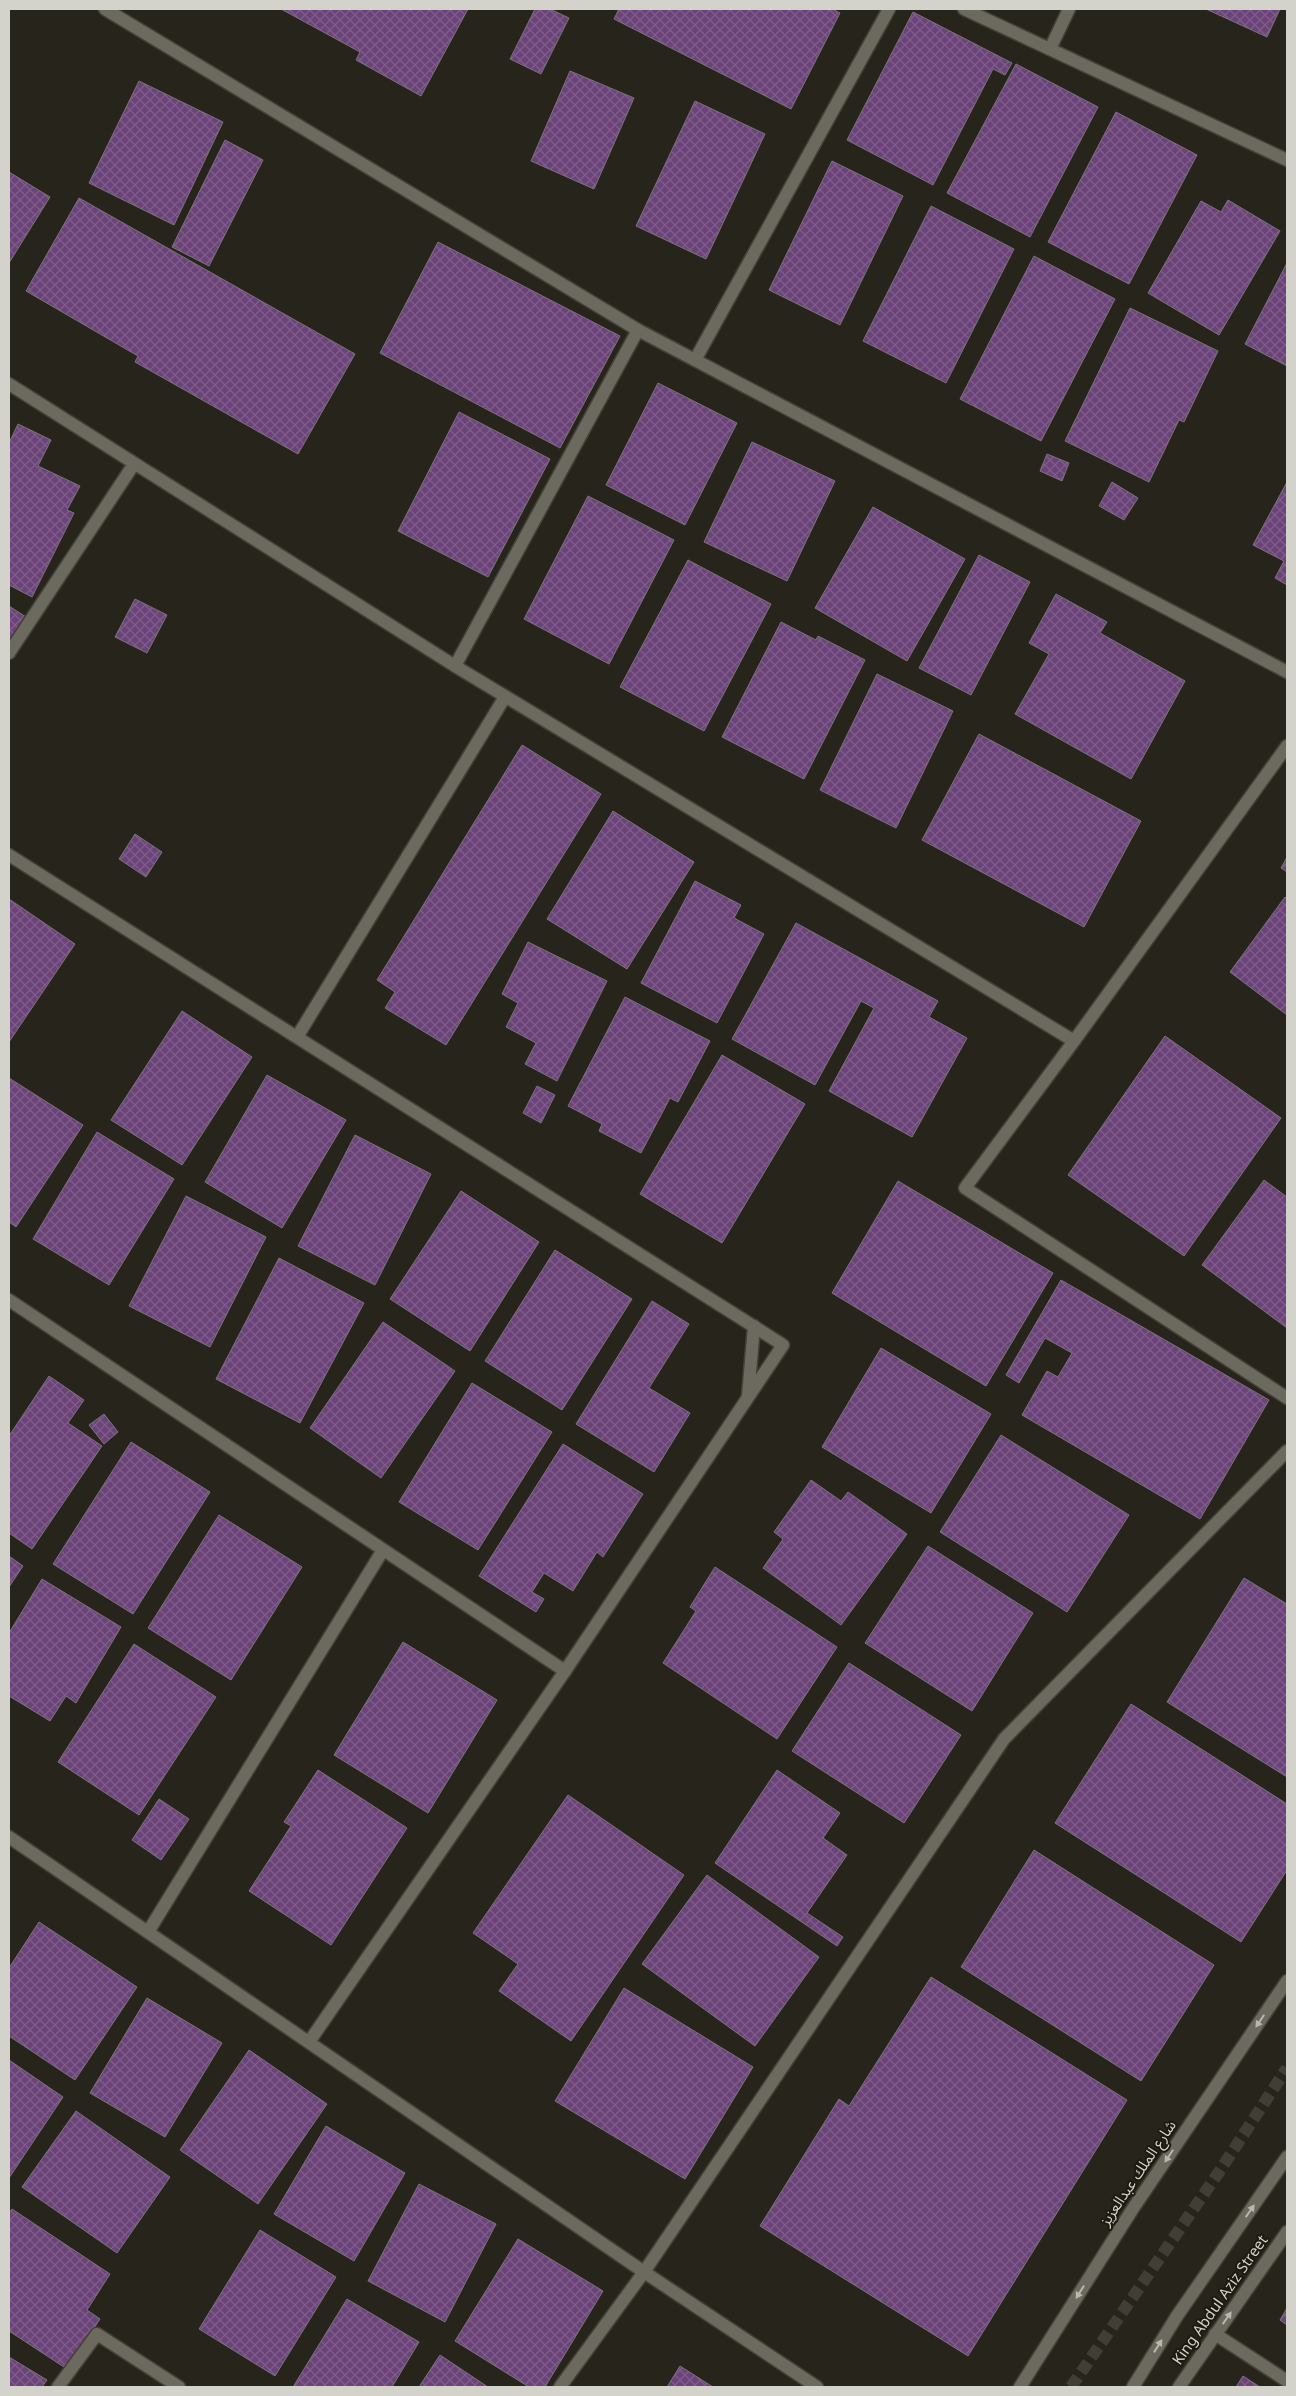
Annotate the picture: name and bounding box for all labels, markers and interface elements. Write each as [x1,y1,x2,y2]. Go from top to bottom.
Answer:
one-way arrow [1255,2014,1265,2028]
street label: شارع الملك عبدالعزيز [1094,2116,1183,2232]
one-way arrow [1164,2149,1174,2162]
one-way arrow [1245,2205,1255,2218]
street label: King Abdul Aziz Street [1167,2230,1272,2368]
one-way arrow [1076,2285,1085,2298]
one-way arrow [1222,2311,1232,2325]
one-way arrow [1154,2339,1163,2352]

